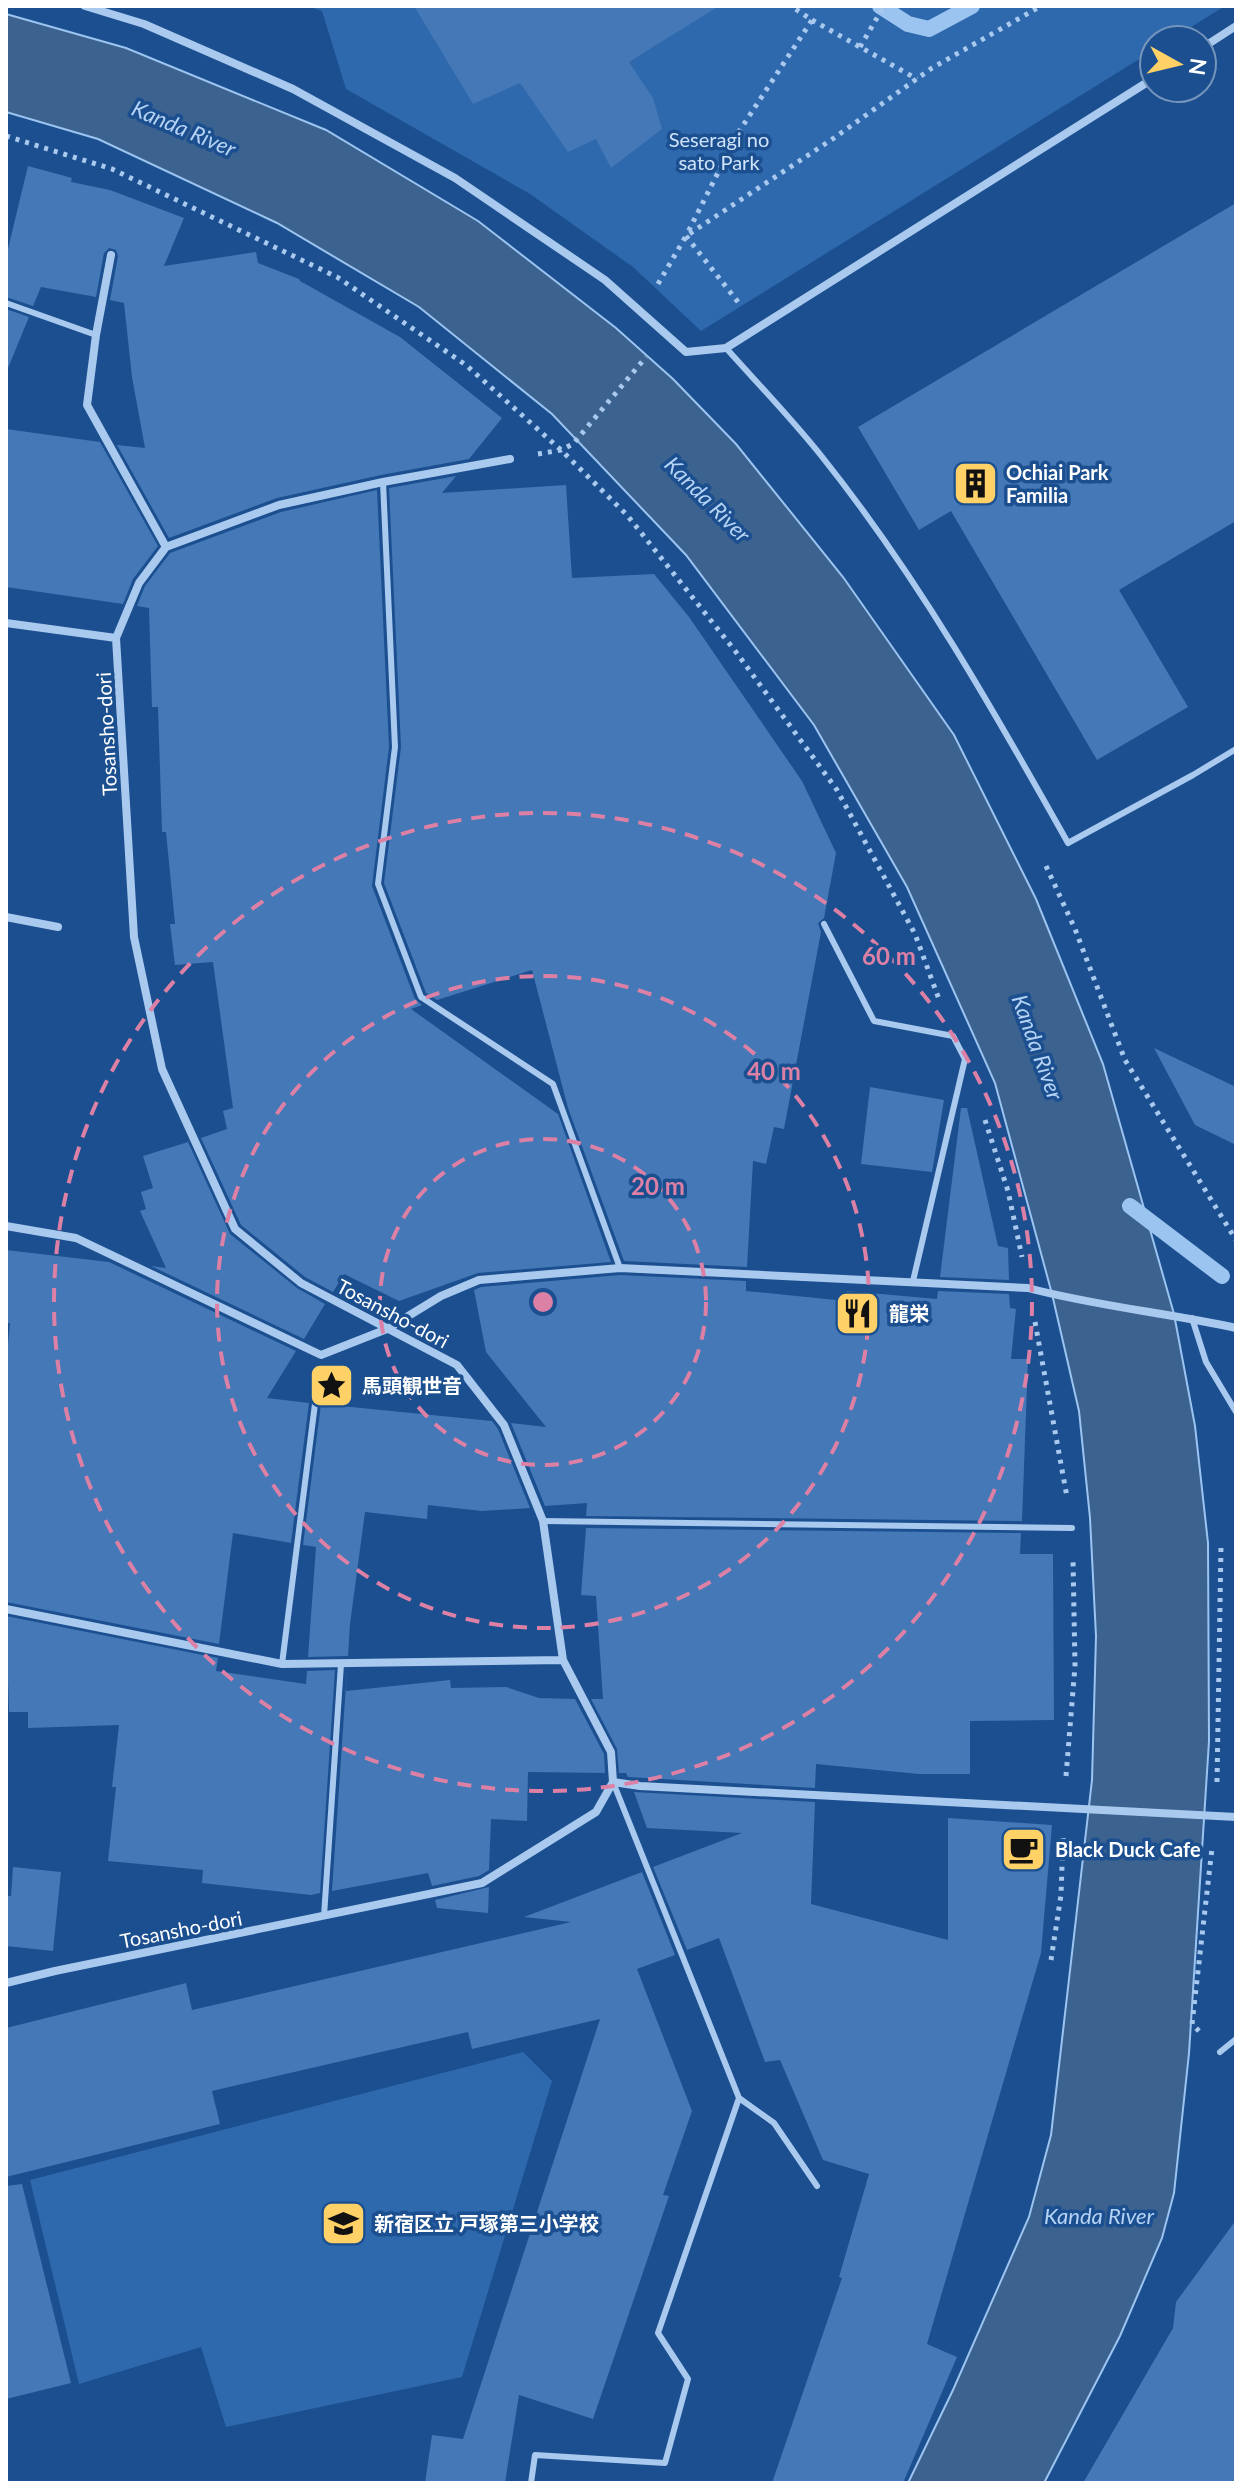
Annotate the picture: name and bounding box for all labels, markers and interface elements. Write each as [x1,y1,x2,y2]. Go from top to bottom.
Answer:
north arrow [1138,24,1218,104]
text: N [1184,57,1213,77]
water label: Kanda River [128,94,240,162]
park label: Seseragi no sato Park [669,127,769,174]
water label: Kanda River [660,451,757,548]
building icon: Ochiai Park Familia [951,460,999,508]
place label: Ochiai Park Familia [1006,460,1109,507]
street label: Tosansho-dori [91,672,121,796]
text: 60 m [862,941,916,970]
water label: Kanda River [1006,991,1070,1104]
text: 40 m [747,1056,801,1085]
text: 20 m [631,1171,685,1200]
street label: Tosansho-dori [333,1273,453,1353]
centre of rings [529,1288,557,1316]
restaurant icon: 龍栄 [834,1289,882,1337]
place label: 龍栄 [889,1301,929,1325]
place icon: 馬頭観世音 [307,1361,355,1409]
place label: 馬頭観世音 [362,1373,462,1397]
cafe icon: Black Duck Cafe [1000,1825,1048,1873]
place label: Black Duck Cafe [1055,1837,1201,1861]
street label: Tosansho-dori [118,1905,244,1953]
school or university icon: 新宿区立 戸塚第三小学校 [319,2199,367,2247]
water label: Kanda River [1044,2202,1154,2229]
place label: 新宿区立 戸塚第三小学校 [374,2211,599,2235]

